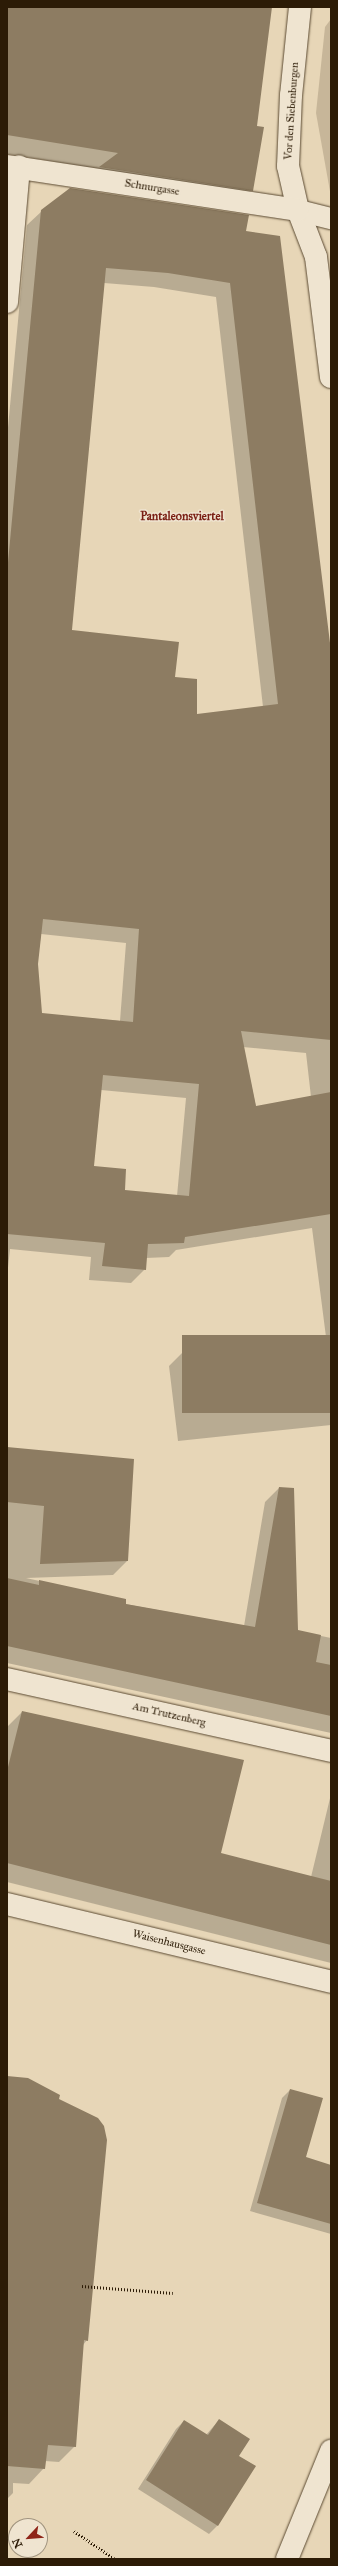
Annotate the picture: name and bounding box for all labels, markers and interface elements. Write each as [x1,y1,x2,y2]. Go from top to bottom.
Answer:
street label: Vor den Siebenburgen [282,62,302,160]
street label: Schnurgasse [124,177,180,199]
district label: Pantaleonsviertel [140,510,224,524]
street label: Am Trutzenberg [131,1700,207,1730]
street label: Waisenhausgasse [131,1928,207,1958]
north arrow [8,2518,48,2558]
text: N [10,2536,26,2550]

